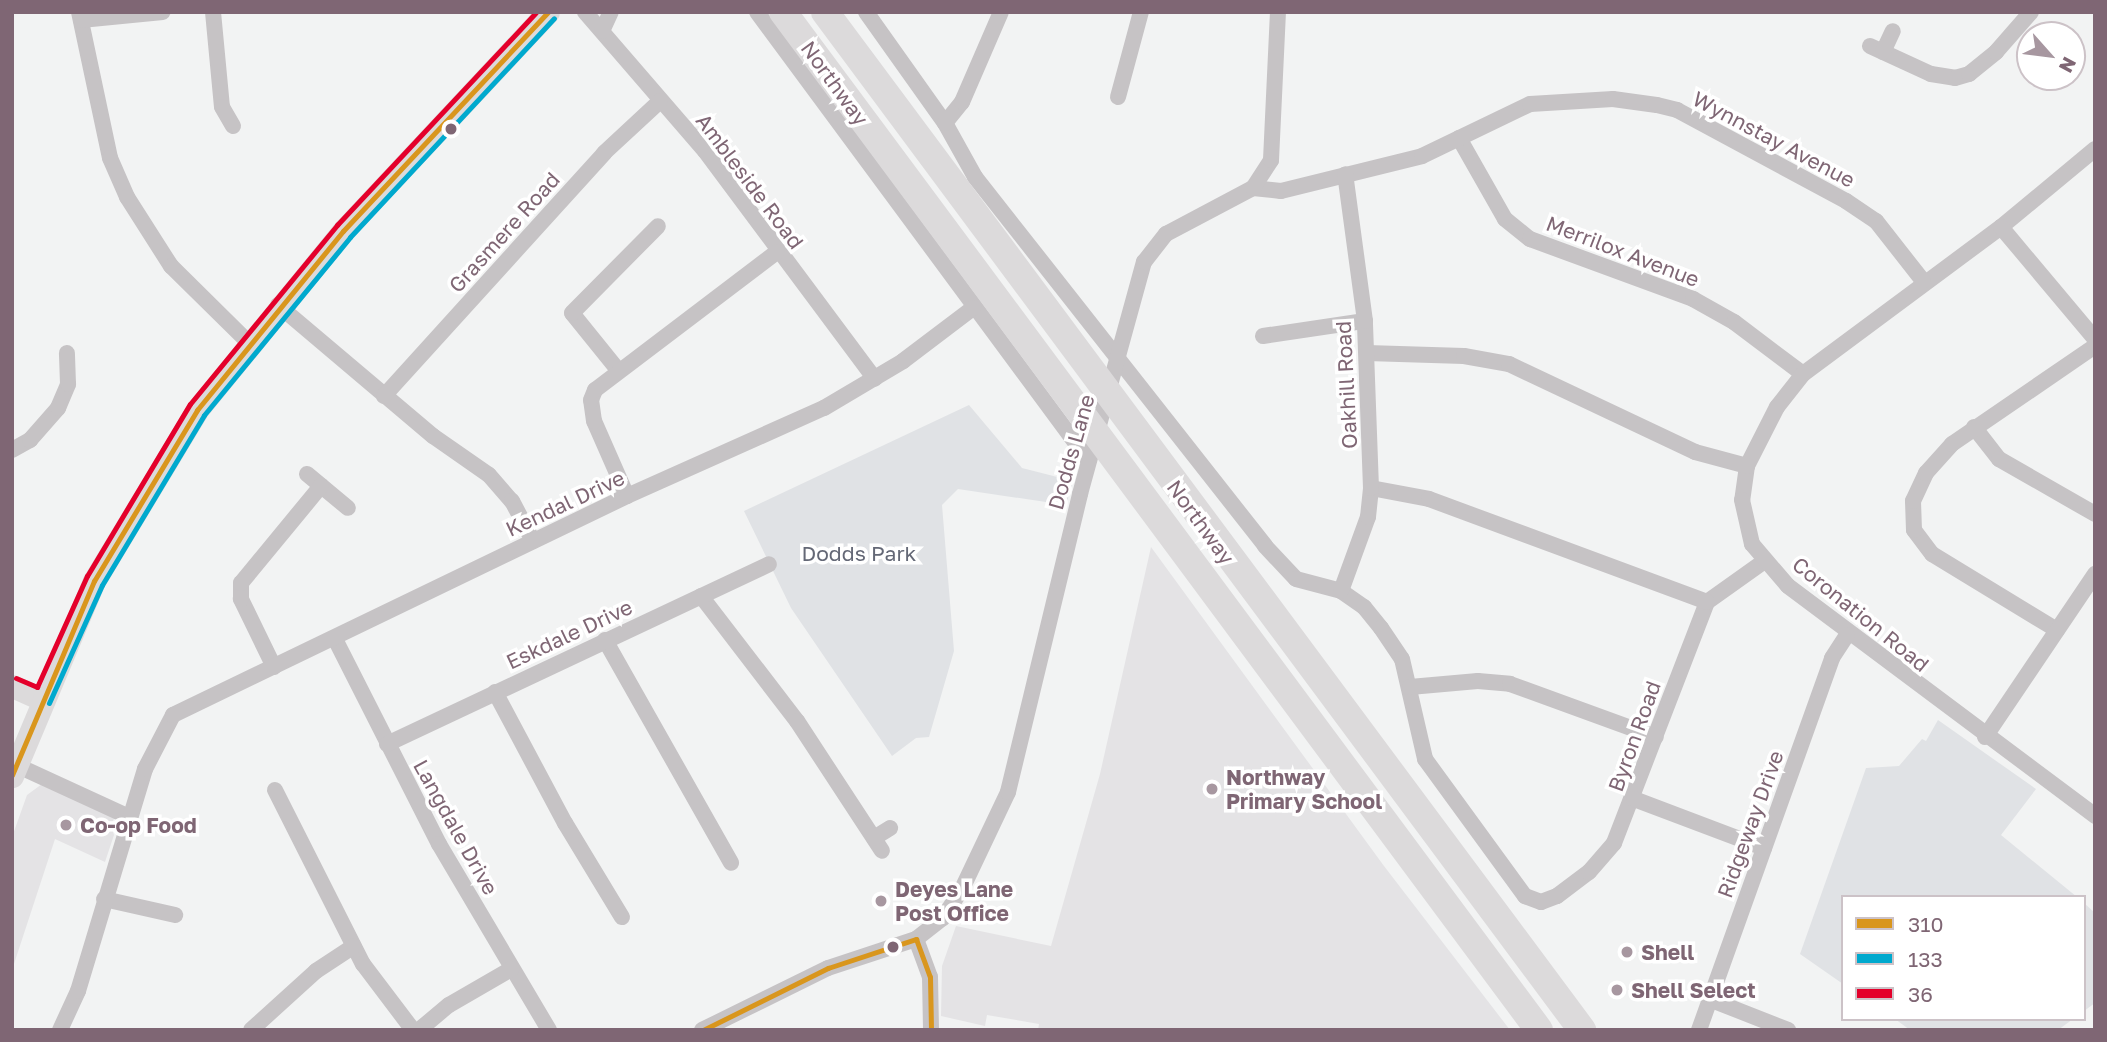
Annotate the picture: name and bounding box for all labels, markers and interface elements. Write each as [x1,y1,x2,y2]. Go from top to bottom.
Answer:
north arrow [2016,21,2086,91]
street label: Northway [796,36,874,130]
text: N [2055,53,2082,77]
street label: Wynnstay Avenue [1689,86,1859,192]
street label: Ambleside Road [691,108,809,254]
unlabelled marker [444,122,458,136]
street label: Grasmere Road [443,167,565,297]
street label: Merrilox Avenue [1543,210,1703,292]
street label: Oakhill Road [1330,320,1362,450]
street label: Dodds Lane [1043,392,1099,512]
street label: Kendal Drive [502,465,628,541]
street label: Northway [1162,475,1240,569]
park label: Dodds Park [802,540,916,566]
street label: Coronation Road [1788,551,1934,677]
street label: Eskdale Drive [502,594,636,674]
street label: Byron Road [1602,677,1666,795]
street label: Ridgeway Drive [1712,747,1788,901]
street label: Langdale Drive [408,755,504,899]
place label: Northway Primary School [1226,764,1382,814]
marker: Northway Primary School [1204,781,1220,797]
place label: Co-op Food [80,812,197,838]
marker: Co-op Food [58,817,74,833]
place label: Deyes Lane Post Office [895,876,1013,926]
marker: Deyes Lane Post Office [873,893,889,909]
legend [1841,895,2086,1021]
text: 310 [1908,911,1944,937]
place label: Shell [1641,939,1694,965]
unlabelled marker [886,940,900,954]
marker: Shell [1619,944,1635,960]
text: 133 [1908,946,1943,972]
place label: Shell Select [1631,977,1756,1003]
text: 36 [1908,981,1933,1007]
marker: Shell Select [1609,982,1625,998]

